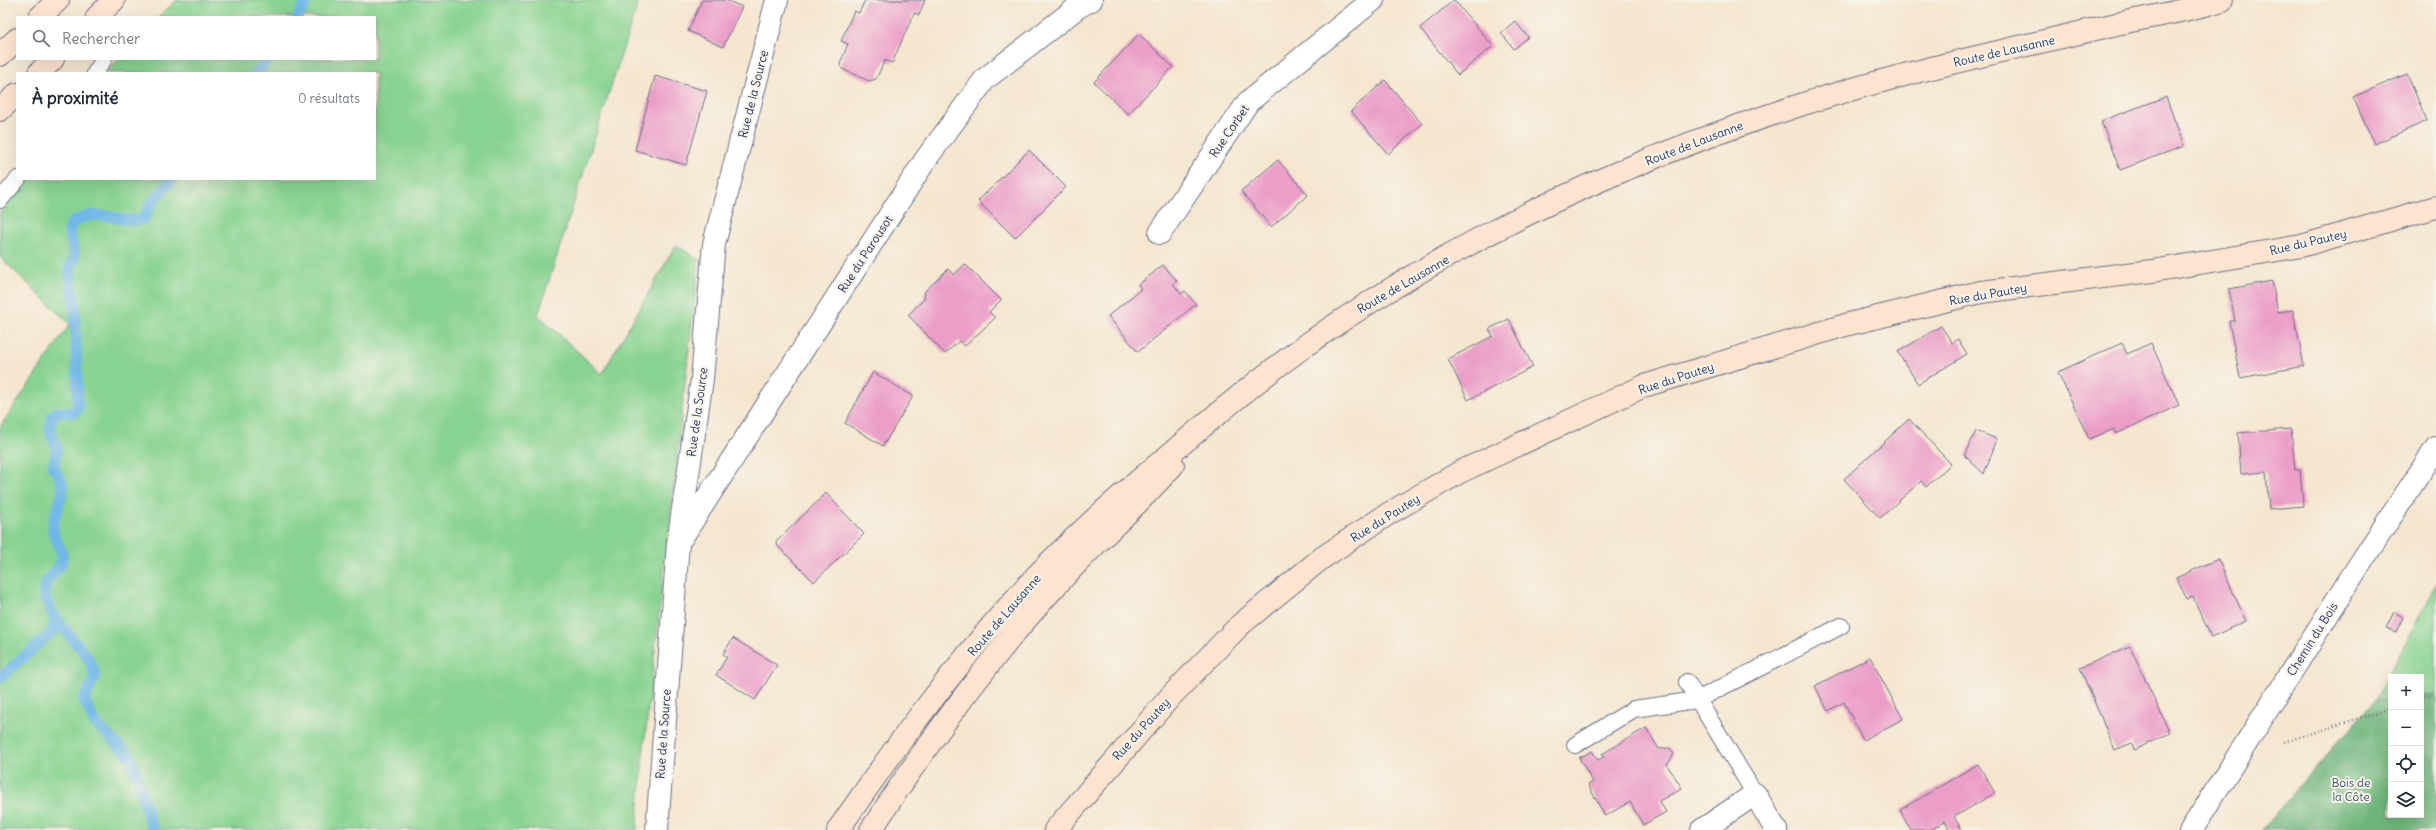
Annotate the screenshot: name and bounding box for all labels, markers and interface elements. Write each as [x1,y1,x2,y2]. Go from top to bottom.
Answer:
search box [16,16,376,60]
icon: search [30,27,52,49]
text: Rechercher [62,29,140,48]
street label: Route de Lausanne [1952,32,2056,70]
street label: Rue de la Source [735,48,771,140]
text: À proximité [32,87,118,109]
text: 0 résultats [298,90,360,107]
street label: Rue Corbet [1206,102,1252,160]
street label: Route de Lausanne [1643,117,1745,169]
street label: Rue du Parousot [834,212,896,296]
street label: Rue du Pautey [2268,226,2348,258]
street label: Route de Lausanne [1354,252,1452,316]
street label: Rue du Pautey [1948,280,2028,308]
street label: Rue du Pautey [1636,359,1716,397]
street label: Rue de la Source [683,366,711,458]
street label: Rue du Pautey [1348,491,1422,545]
street label: Route de Lausanne [964,571,1044,659]
street label: Chemin du Bois [2283,599,2341,679]
map controls [2388,674,2424,818]
button: + [2388,674,2424,710]
street label: Rue de la Source [652,689,674,779]
street label: Rue du Pautey [1109,695,1173,763]
button: − [2388,710,2424,746]
button: locate [2388,746,2424,782]
park label: Bois de la Côte [2331,775,2371,804]
button: layers [2388,782,2424,818]

